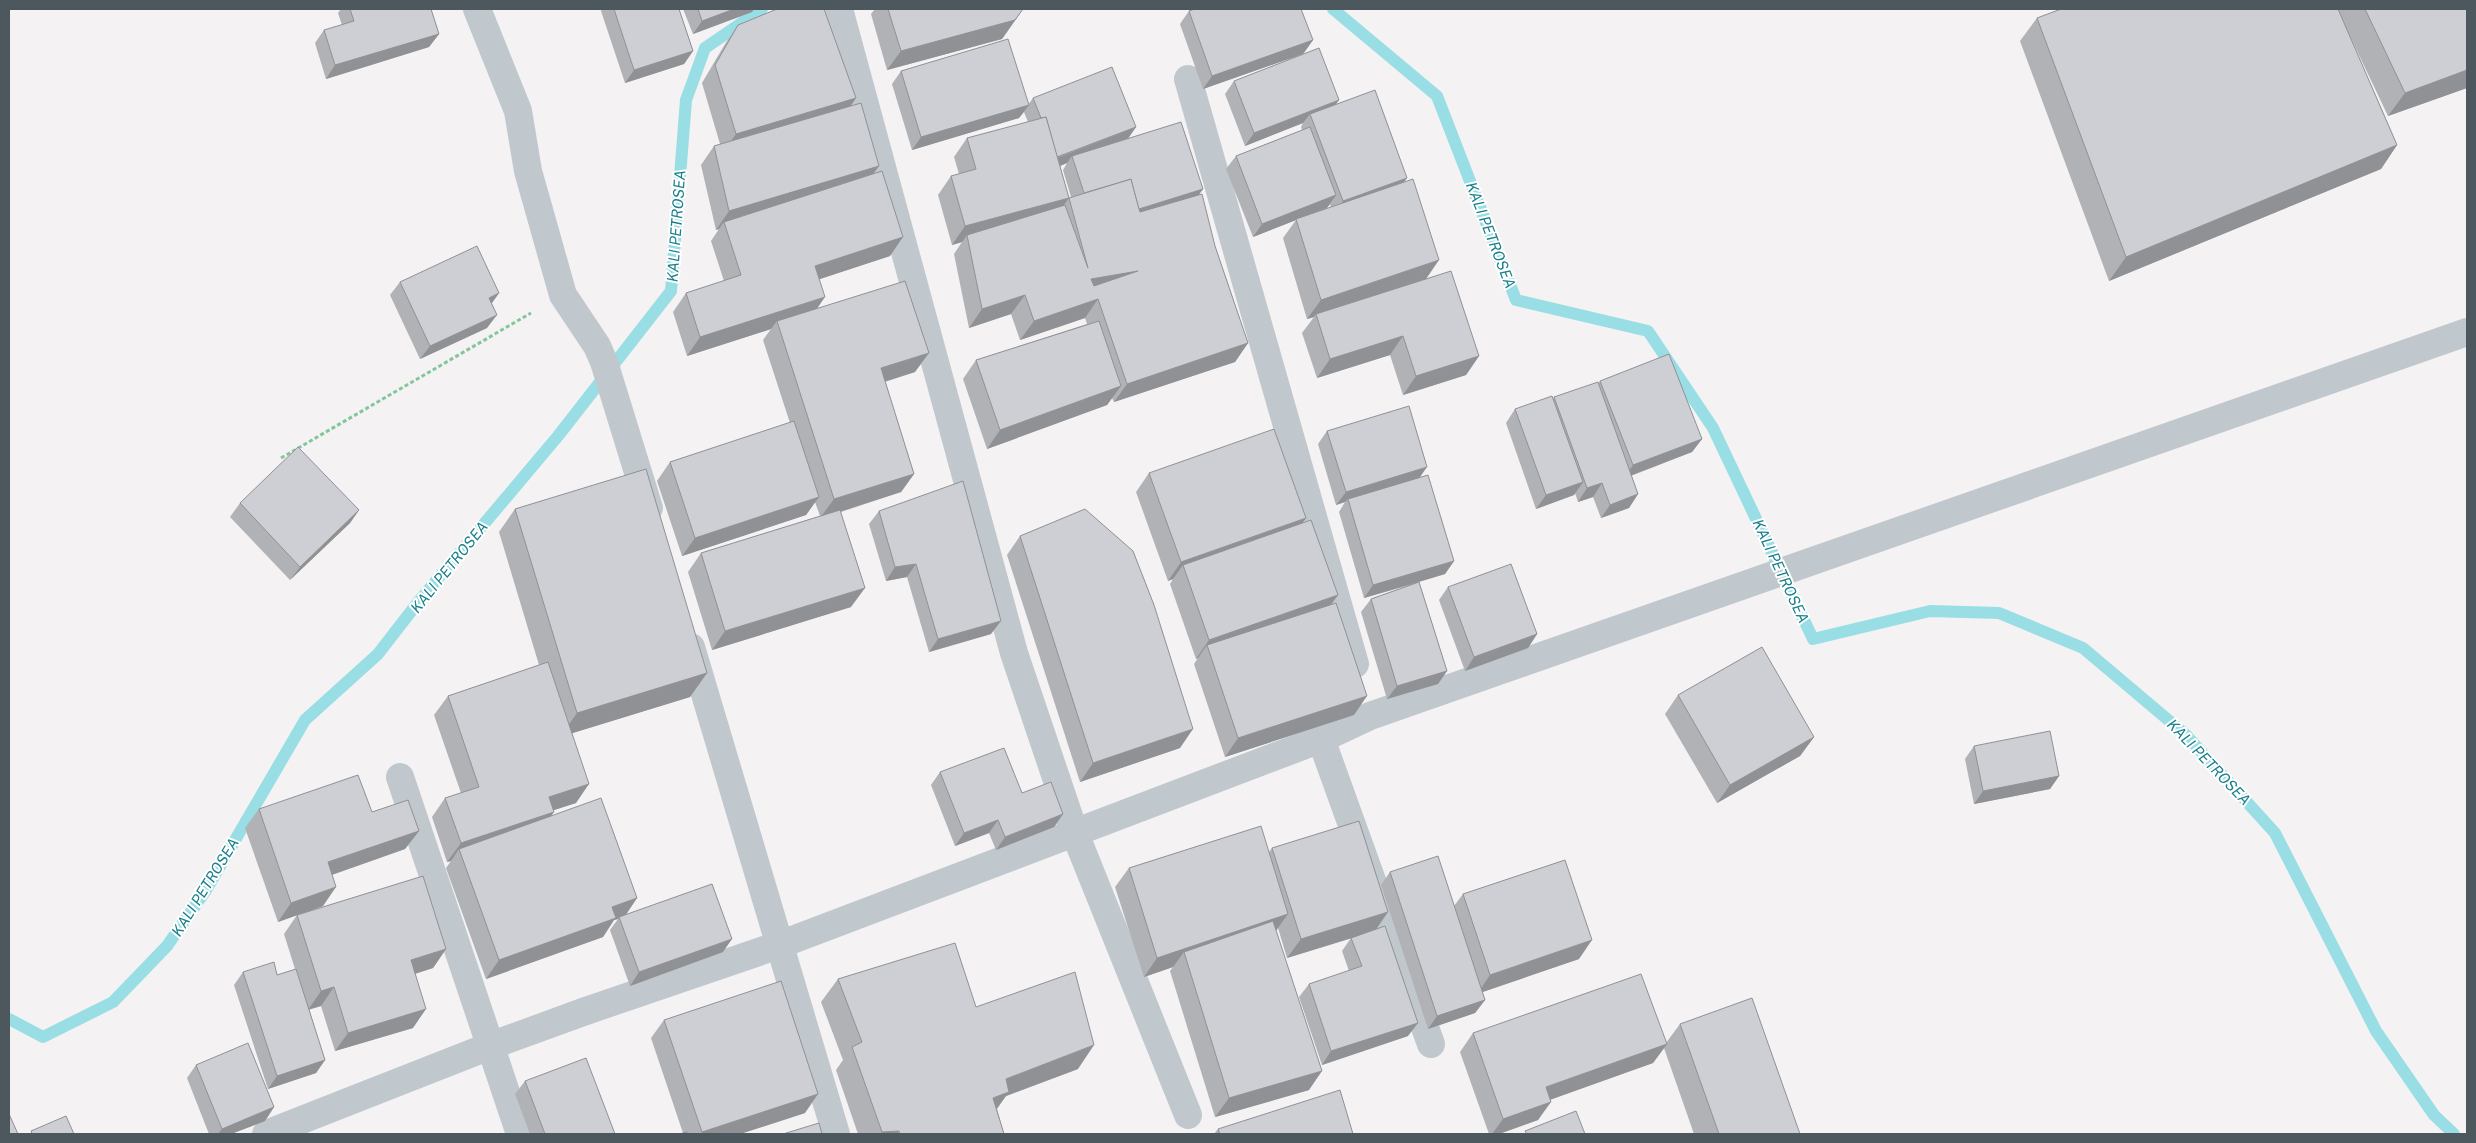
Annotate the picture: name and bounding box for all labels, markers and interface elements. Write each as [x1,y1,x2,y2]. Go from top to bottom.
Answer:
water label: KALI PETROSEA [664,169,688,283]
water label: KALI PETROSEA [1463,179,1519,291]
water label: KALI PETROSEA [1750,516,1812,626]
water label: KALI PETROSEA [407,518,491,616]
water label: KALI PETROSEA [2164,716,2254,808]
water label: KALI PETROSEA [168,835,242,939]

